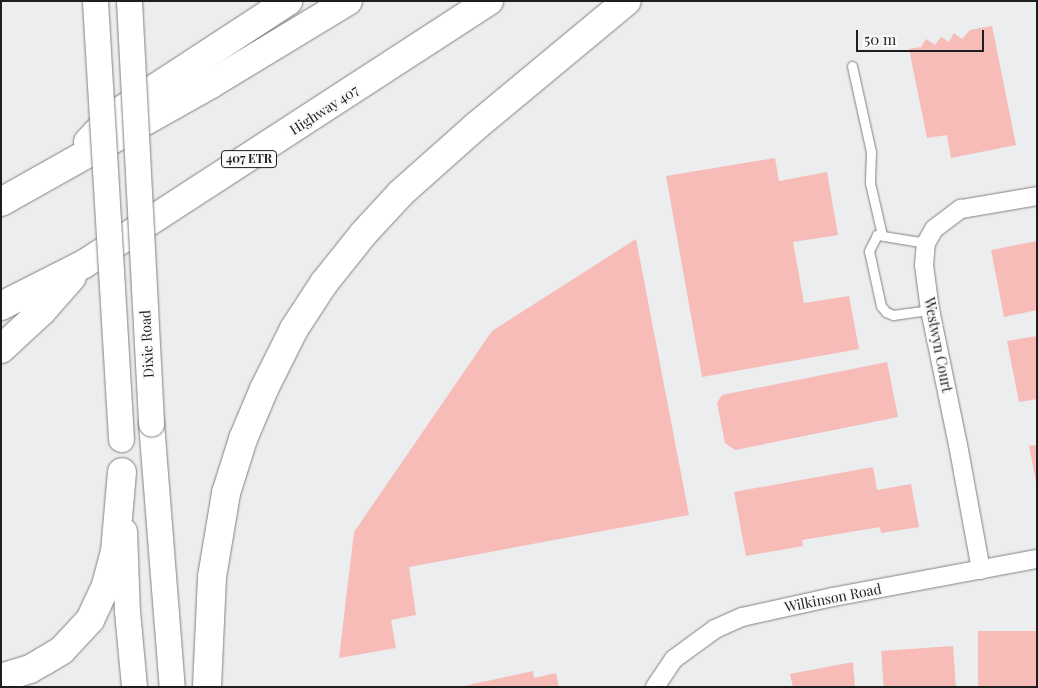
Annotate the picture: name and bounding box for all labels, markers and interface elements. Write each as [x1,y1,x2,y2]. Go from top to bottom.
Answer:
scale bar [858,20,986,52]
text: 50 m [864,29,896,49]
street label: Highway 407 [286,81,362,139]
road number: 407 ETR [220,150,278,168]
street label: Westwyn Court [921,296,955,394]
street label: Dixie Road [137,310,157,378]
street label: Wilkinson Road [783,580,883,616]

